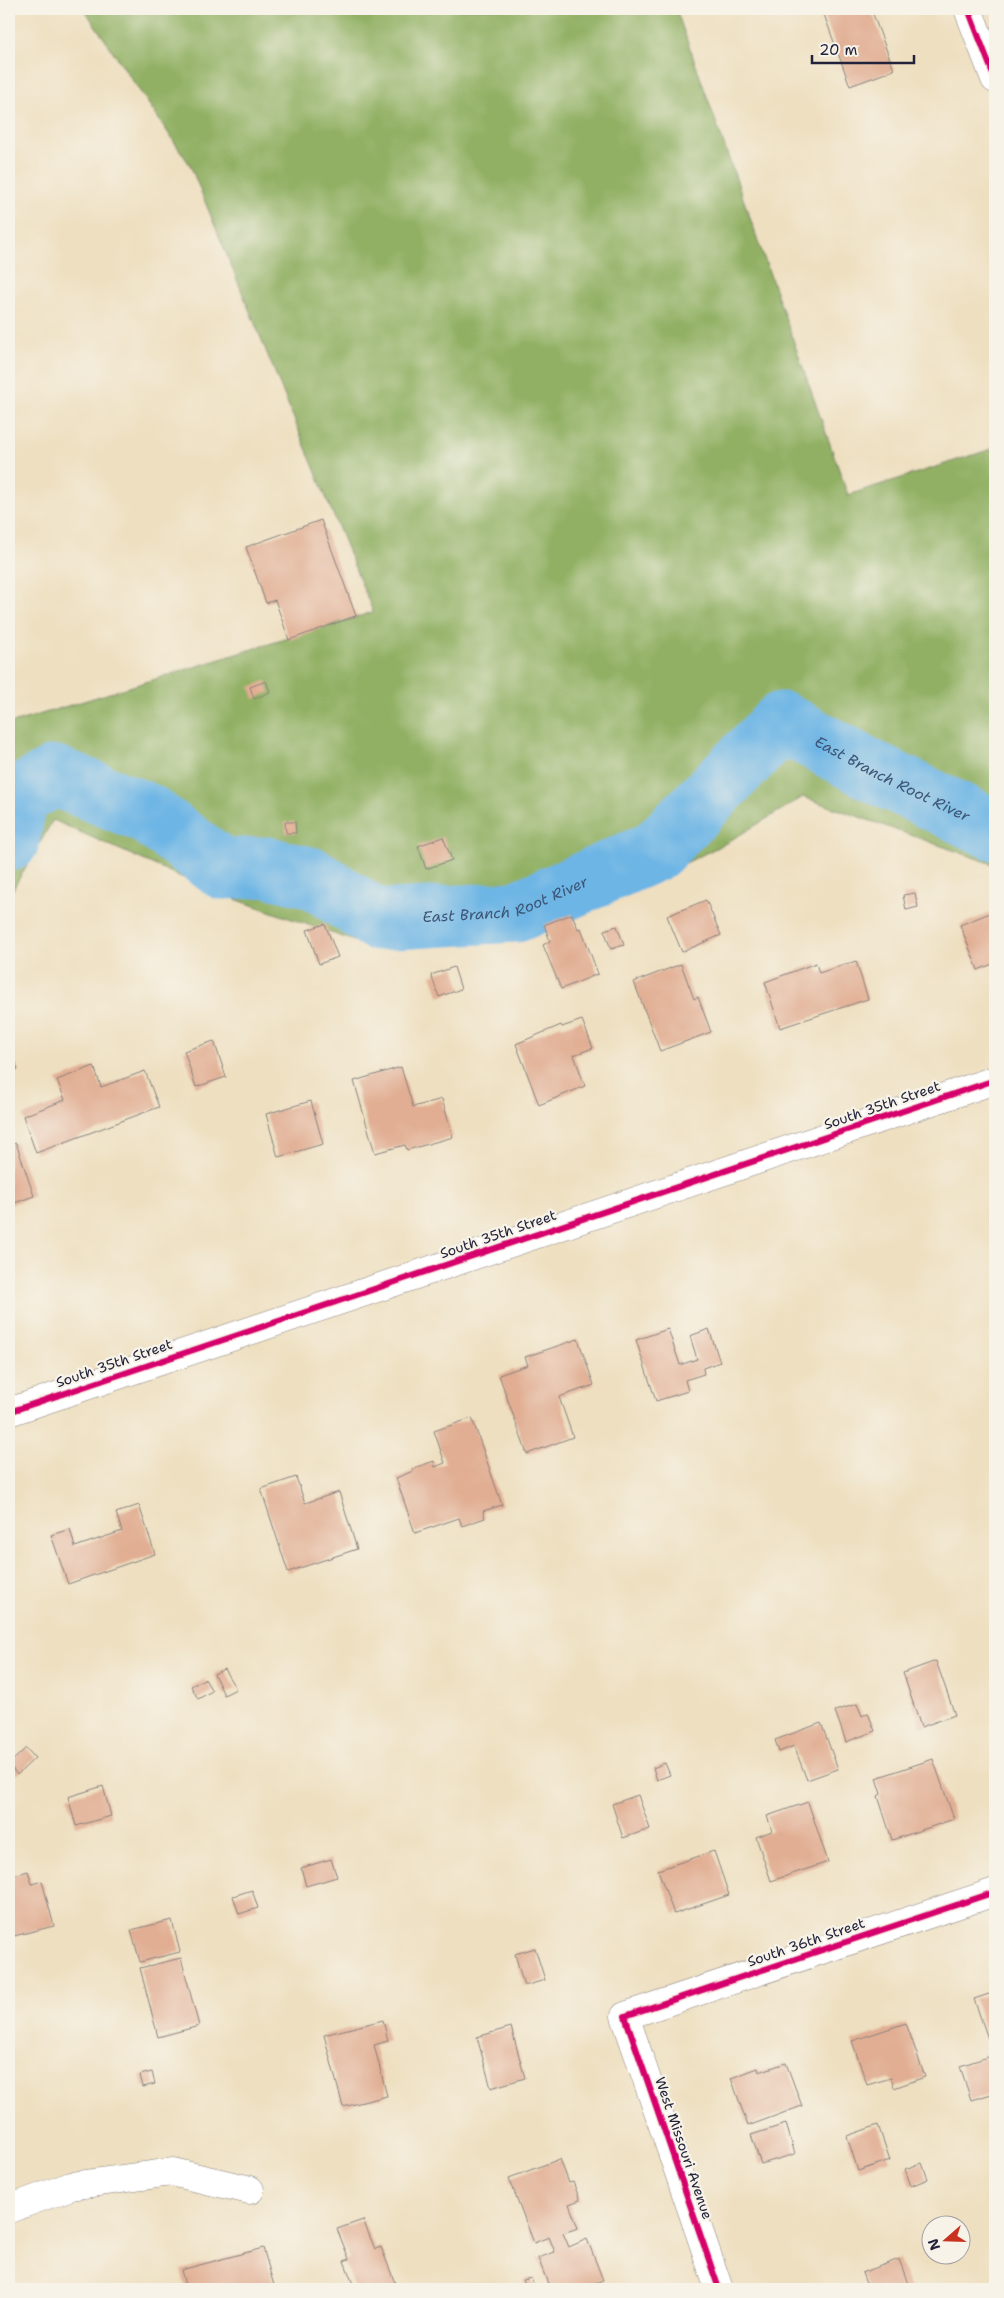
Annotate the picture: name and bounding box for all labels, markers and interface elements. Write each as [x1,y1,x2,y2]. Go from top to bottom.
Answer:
scale bar [812,32,914,64]
text: 20 m [819,40,858,60]
water label: East Branch Root River [811,732,974,827]
water label: East Branch Root River [422,871,592,927]
street label: South 35th Street [821,1077,943,1133]
street label: South 35th Street [437,1206,559,1262]
street label: South 35th Street [53,1335,175,1391]
street label: South 36th Street [745,1913,867,1971]
street label: West Missouri Avenue [651,2074,717,2222]
north arrow [922,2216,972,2266]
text: N [923,2236,944,2253]

